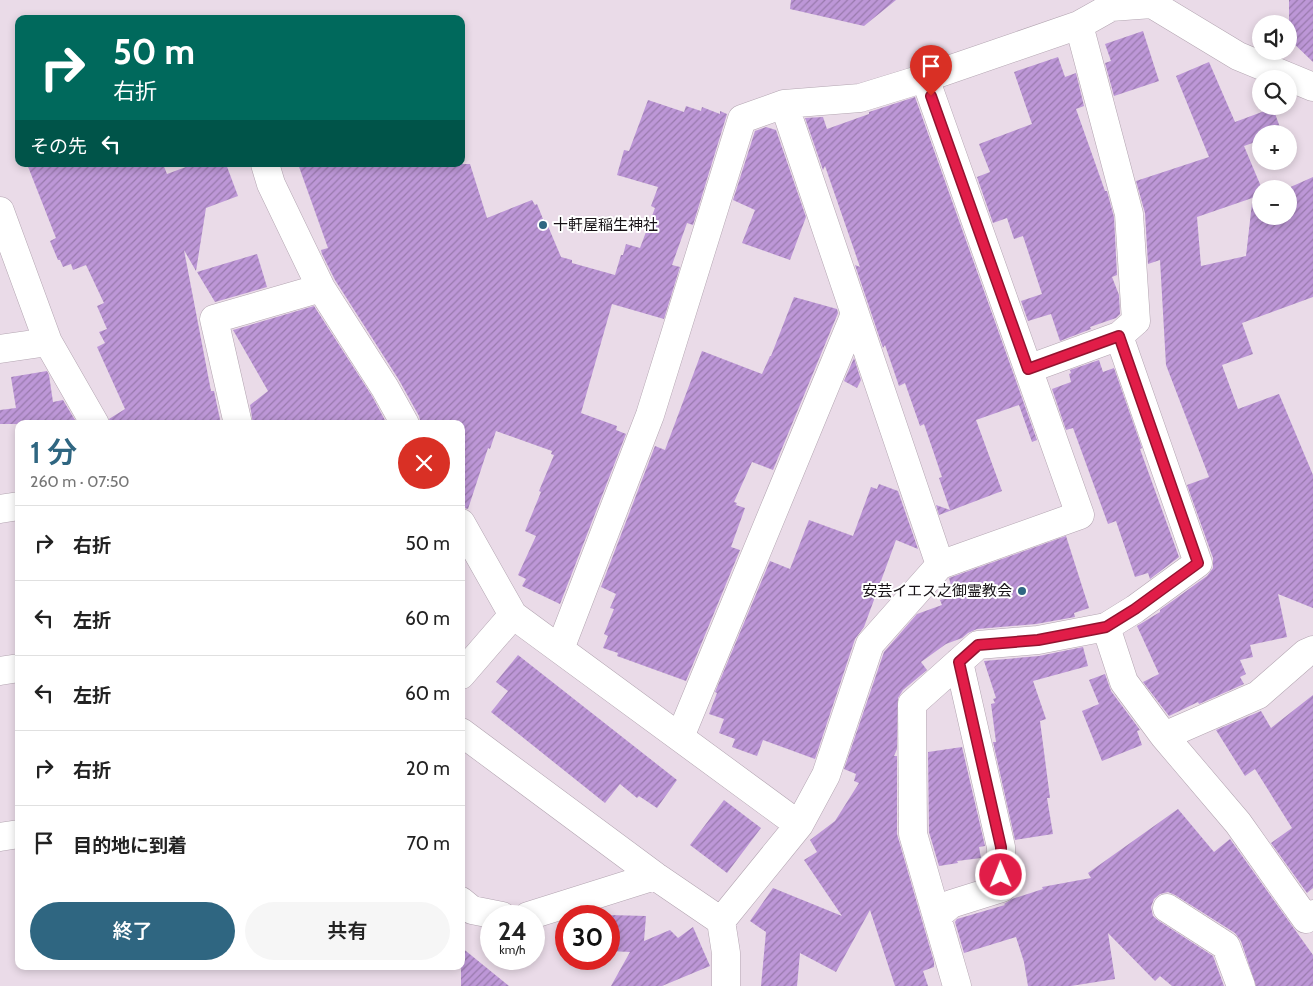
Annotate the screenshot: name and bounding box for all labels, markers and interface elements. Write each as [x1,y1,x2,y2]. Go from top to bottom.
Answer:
map controls [1252,15,1297,225]
button: sound [1252,15,1297,60]
text: 50 m [113,30,195,73]
icon: right [30,35,95,100]
pin [910,45,952,96]
icon: arrive [917,52,945,80]
button: search [1252,70,1297,115]
text: 右折 [113,78,157,105]
button: + [1252,125,1297,170]
icon: left [97,130,125,158]
text: その先 [30,135,87,158]
button: − [1252,180,1297,225]
place label: 十軒屋稲生神社 [553,216,658,234]
marker: 十軒屋稲生神社 [537,219,549,231]
text: 1 分 [30,434,77,471]
button: close [398,437,450,489]
text: 260 m · 07:50 [30,472,129,491]
icon: right [30,529,58,557]
text: 50 m [406,532,450,555]
text: 右折 [73,534,111,557]
place label: 安芸イエス之御霊教会 [862,582,1012,600]
marker: 安芸イエス之御霊教会 [1016,585,1028,597]
icon: left [30,604,58,632]
text: 60 m [405,607,450,630]
text: 左折 [73,609,111,632]
icon: left [30,679,58,707]
text: 60 m [405,682,450,705]
text: 左折 [73,684,111,707]
icon: right [30,754,58,782]
text: 20 m [406,757,450,780]
text: 右折 [73,759,111,782]
icon: arrive [30,829,58,857]
text: 70 m [406,832,450,855]
text: 目的地に到着 [73,834,187,857]
position arrow [974,848,1026,900]
button: 終了 [30,902,235,960]
button: 共有 [245,902,450,960]
speed limit sign: 30 [555,905,620,970]
text: 24 [498,916,527,946]
text: km/h [499,942,526,957]

